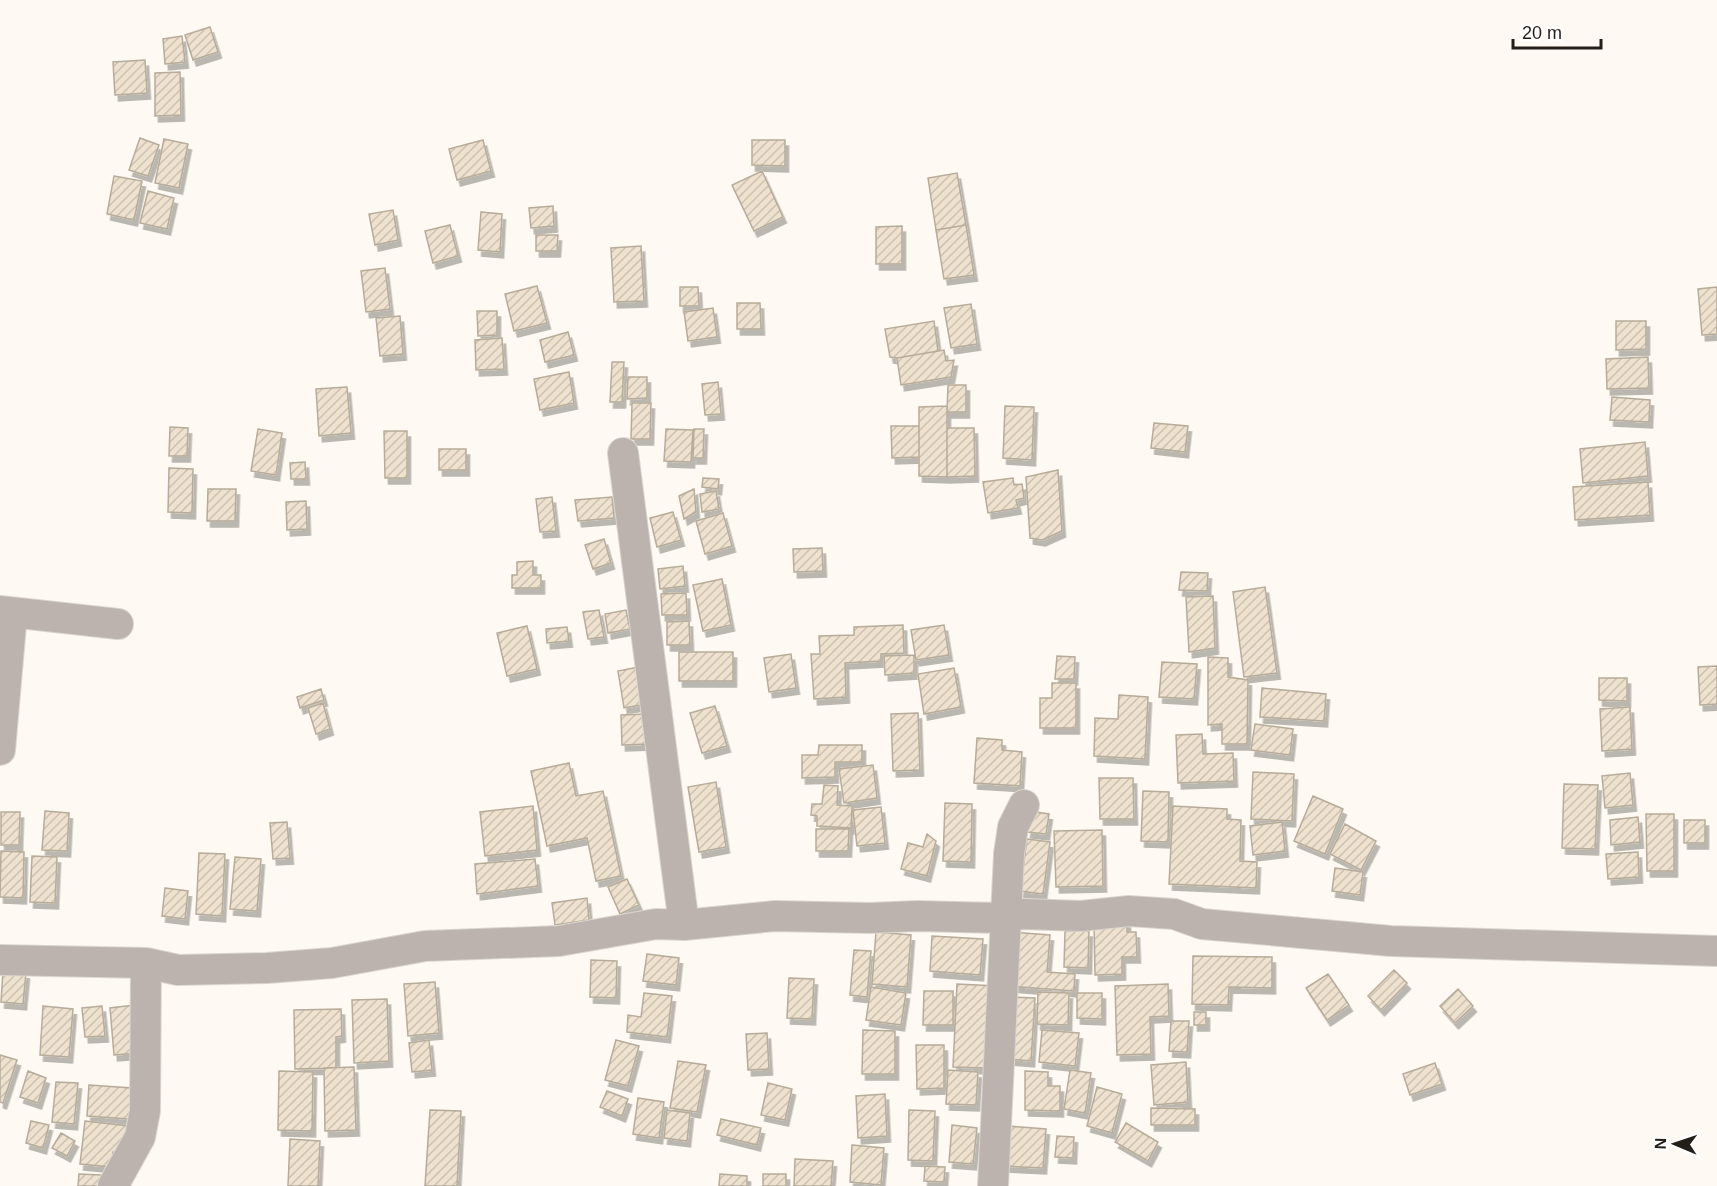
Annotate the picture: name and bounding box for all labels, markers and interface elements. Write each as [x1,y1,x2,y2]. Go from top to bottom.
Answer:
scale bar [1513,12,1602,50]
text: 20 m [1522,23,1562,43]
north arrow [1645,1114,1705,1174]
text: N [1652,1137,1669,1150]

